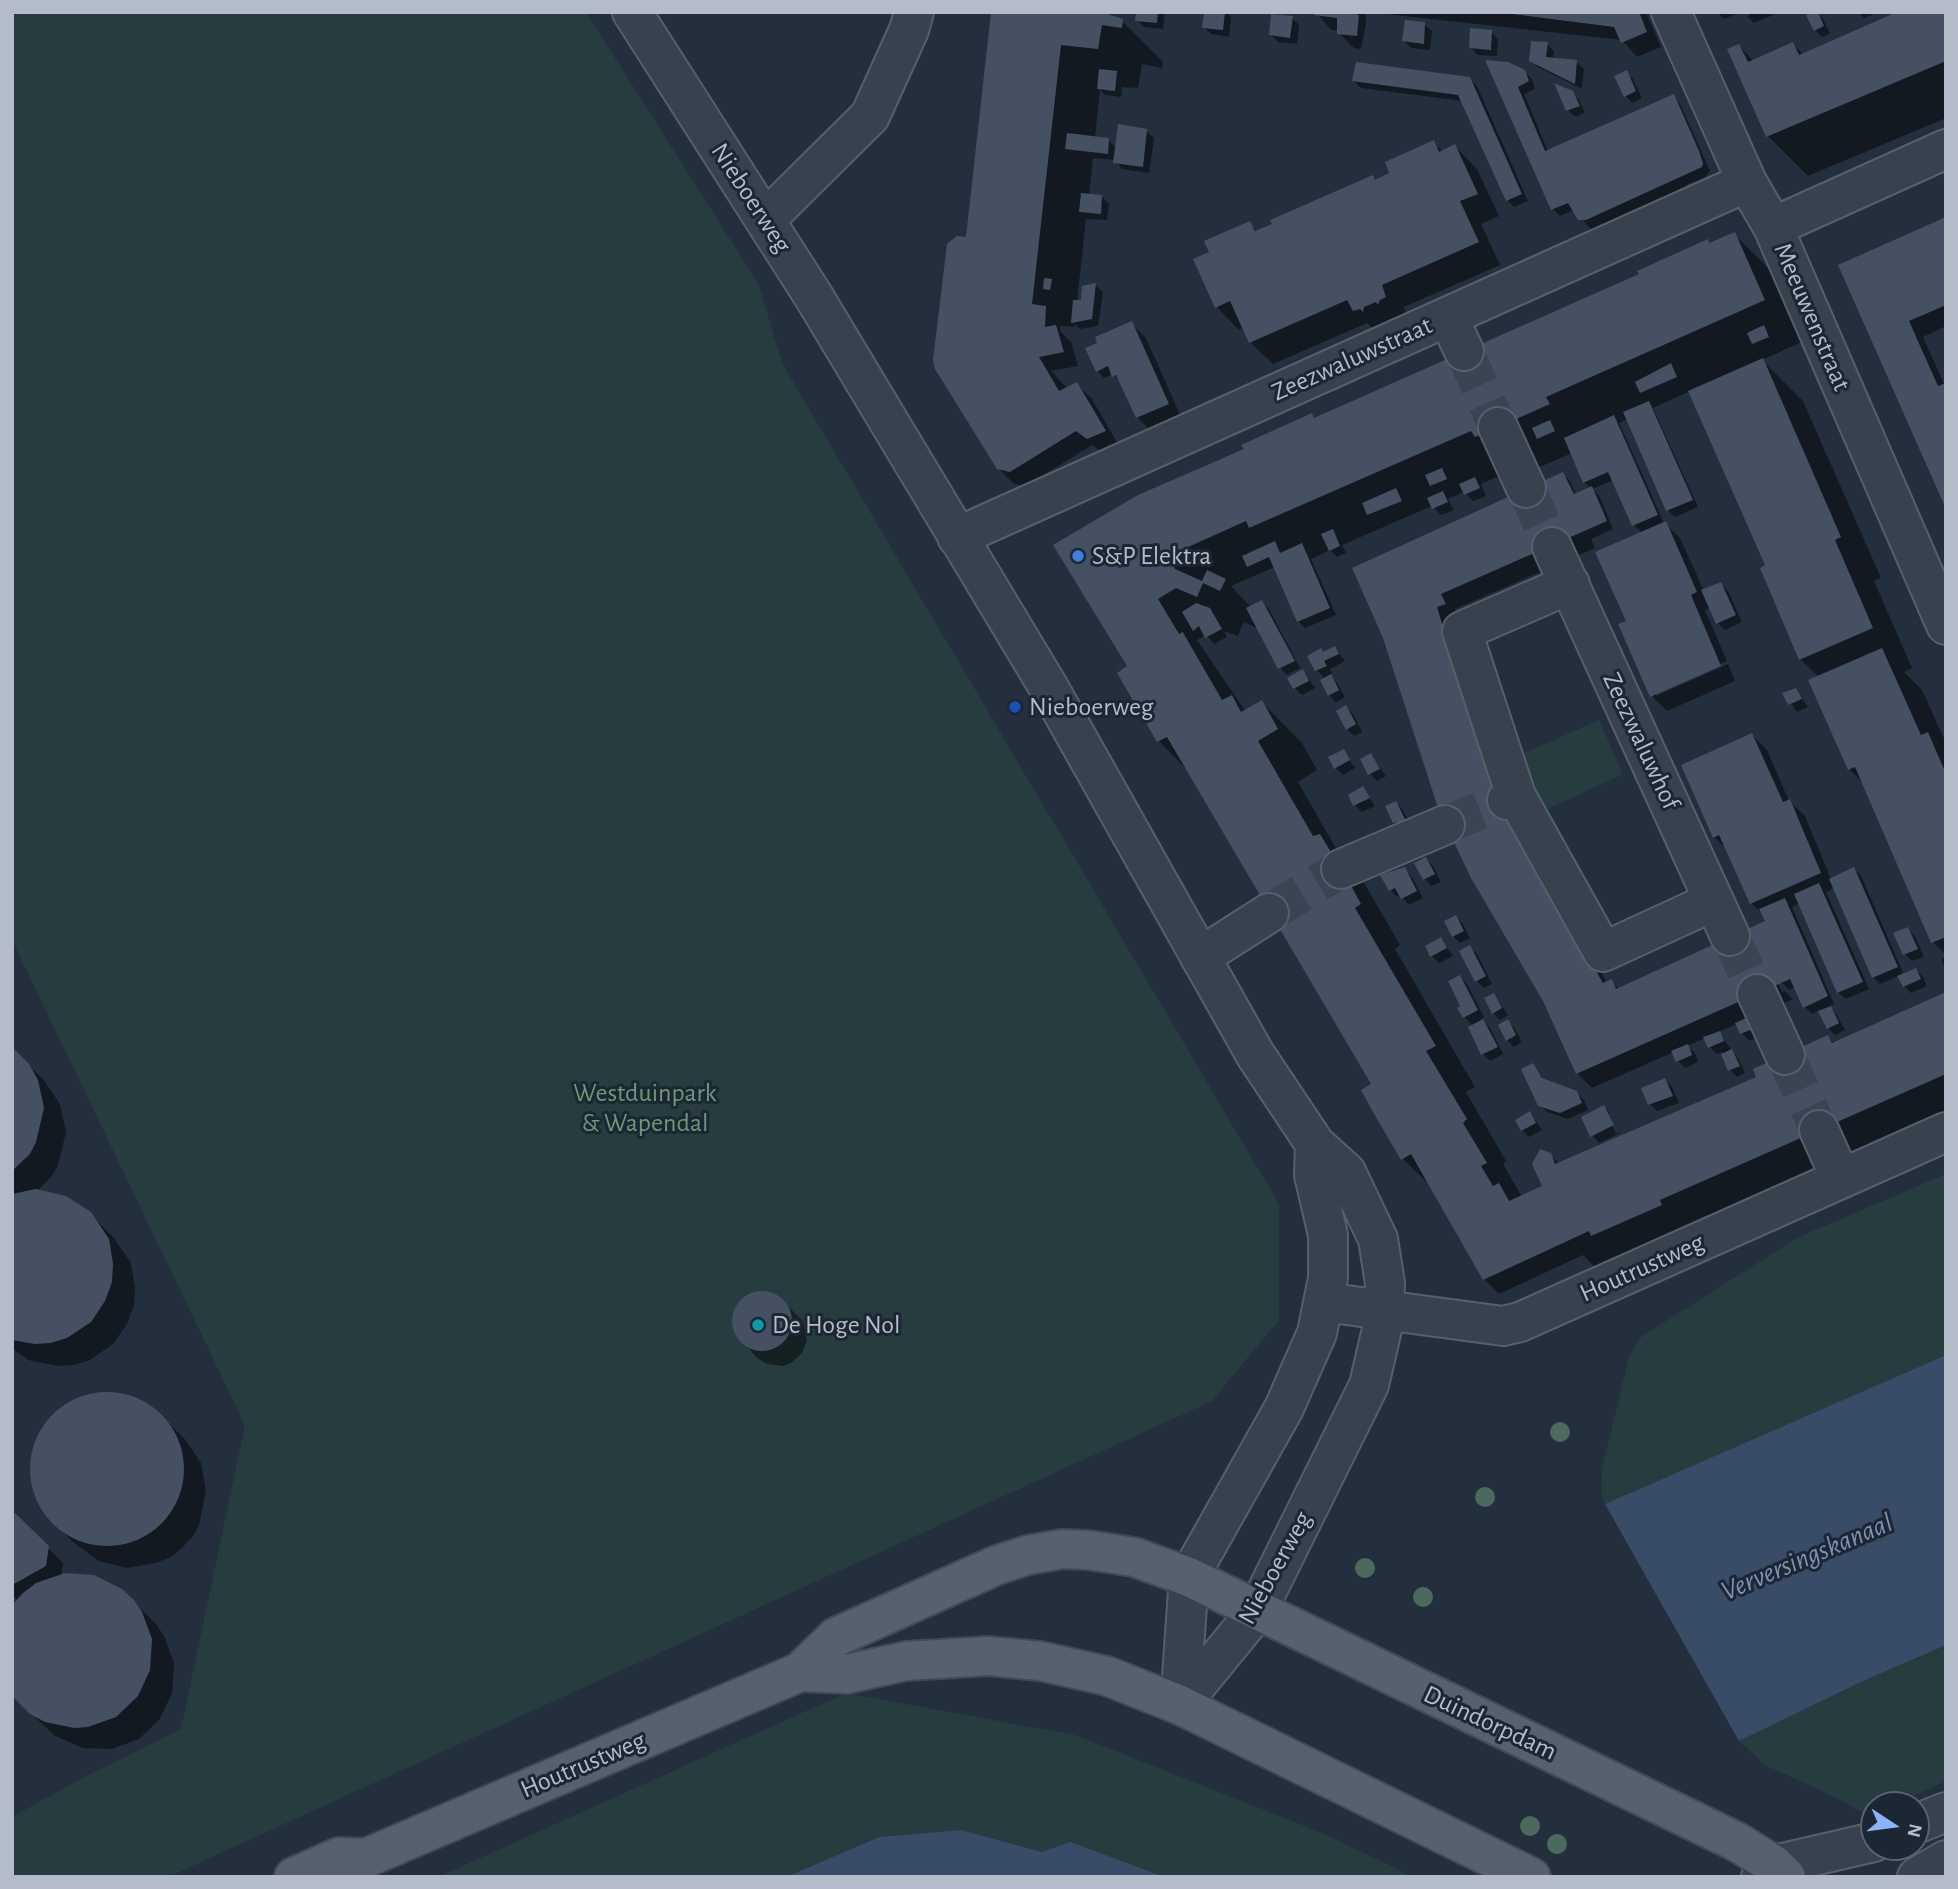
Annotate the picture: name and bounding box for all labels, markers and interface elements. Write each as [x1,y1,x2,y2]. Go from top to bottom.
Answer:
street label: Nieboerweg [704,137,798,259]
street label: Meeuwenstraat [1767,238,1857,396]
street label: Zeezwaluwstraat [1267,310,1437,408]
place label: S&P Elektra [1092,540,1211,572]
marker: S&P Elektra [1070,548,1086,564]
street label: Zeezwaluwhof [1596,668,1686,814]
place label: Nieboerweg [1029,691,1153,723]
marker: Nieboerweg [1007,699,1023,715]
park label: Westduinpark & Wapendal [573,1077,717,1138]
street label: Houtrustweg [1575,1227,1709,1309]
place label: De Hoge Nol [772,1309,900,1341]
marker: De Hoge Nol [750,1317,766,1333]
street label: Nieboerweg [1231,1506,1319,1630]
water label: Verversingskanaal [1716,1506,1898,1608]
street label: Duindorpdam [1418,1679,1562,1767]
street label: Houtrustweg [516,1725,650,1805]
north arrow [1860,1791,1930,1861]
text: N [1903,1822,1925,1839]

